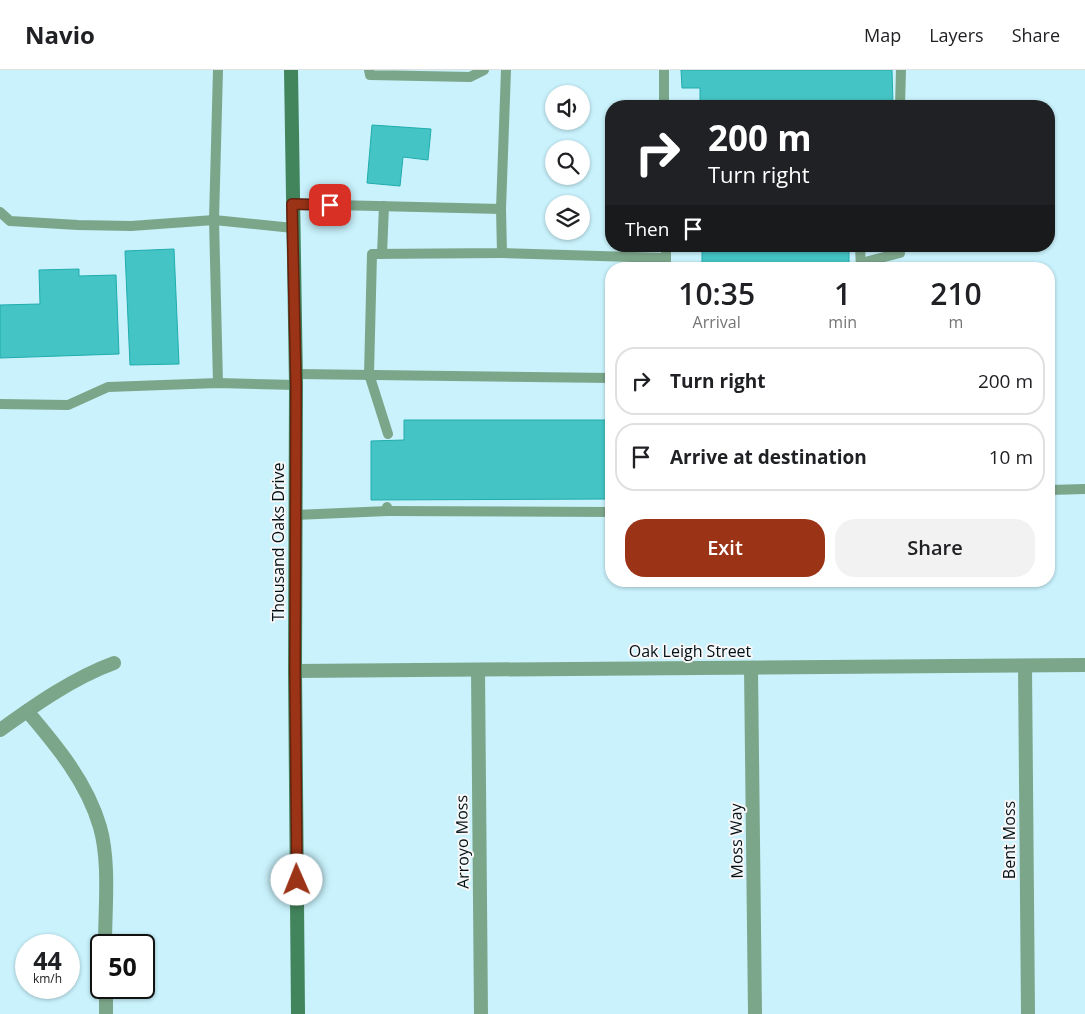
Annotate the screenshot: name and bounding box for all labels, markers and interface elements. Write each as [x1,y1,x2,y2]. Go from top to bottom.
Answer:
text: Navio [25,18,95,51]
text: Map [864,23,901,47]
text: Layers [929,23,984,47]
text: Share [1012,23,1060,47]
map controls [545,85,590,240]
button: sound [545,85,590,130]
text: 200 m [708,114,812,161]
icon: right [625,120,690,185]
button: search [545,140,590,185]
text: Turn right [708,159,810,189]
pin [309,184,351,226]
icon: arrive [316,191,344,219]
button: layers [545,195,590,240]
icon: arrive [679,215,707,243]
text: Then [625,216,669,242]
text: 10:35 [678,273,755,314]
text: 1 [834,273,851,314]
text: 210 [930,273,982,314]
text: Arrival [693,311,741,333]
text: min [828,311,857,333]
text: m [949,311,963,333]
icon: right [627,367,655,395]
text: Turn right [670,368,765,394]
text: 200 m [978,368,1033,394]
icon: arrive [627,443,655,471]
text: Arrive at destination [670,444,867,470]
text: 10 m [989,444,1033,470]
street label: Thousand Oaks Drive [267,462,289,622]
button: Exit [625,519,825,577]
button: Share [835,519,1035,577]
street label: Oak Leigh Street [629,640,752,662]
street label: Arroyo Moss [450,795,474,889]
street label: Bent Moss [998,801,1020,879]
street label: Moss Way [724,802,748,879]
position arrow [270,853,322,905]
speed limit sign: 50 [90,934,155,999]
text: 44 [33,943,62,977]
text: km/h [33,970,62,987]

